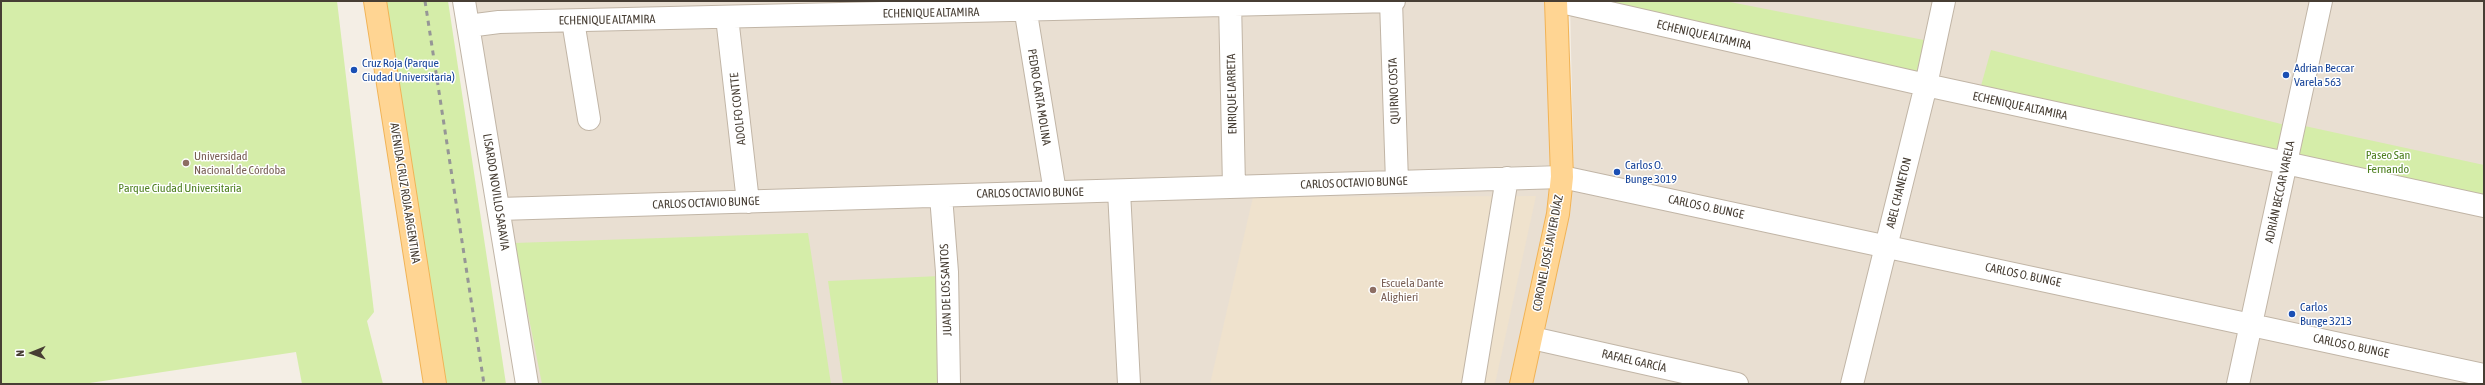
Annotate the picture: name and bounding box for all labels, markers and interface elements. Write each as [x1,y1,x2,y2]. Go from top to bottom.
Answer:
street label: ECHENIQUE ALTAMIRA [883,5,979,21]
street label: ECHENIQUE ALTAMIRA [559,12,655,28]
street label: ECHENIQUE ALTAMIRA [1655,17,1753,53]
street label: PEDRO CARTA MOLINA [1024,48,1054,146]
street label: ENRIQUE LARRETA [1224,54,1240,134]
place label: Cruz Roja (Parque Ciudad Universitaria) [362,56,455,84]
street label: QUIRNO COSTA [1386,57,1402,125]
place label: Adrian Beccar Varela 563 [2294,61,2354,89]
marker: Cruz Roja (Parque Ciudad Universitaria) [349,65,359,75]
marker: Adrian Beccar Varela 563 [2281,70,2291,80]
street label: ADOLFO CONTTE [727,72,749,146]
street label: ECHENIQUE ALTAMIRA [1971,89,2069,123]
street label: AVENIDA CRUZ ROJA ARGENTINA [387,122,423,264]
street label: LISARDO NOVILLO SARAVIA [480,133,512,251]
street label: ADRIÁN BECCAR VARELA [2262,139,2298,245]
park label: Paseo San Fernando [2366,148,2410,176]
place label: Universidad Nacional de Córdoba [194,149,286,177]
street label: ABEL CHANETON [1883,156,1915,230]
marker: Universidad Nacional de Córdoba [181,158,191,168]
place label: Carlos O. Bunge 3019 [1625,158,1677,186]
marker: Carlos O. Bunge 3019 [1612,167,1622,177]
street label: CARLOS OCTAVIO BUNGE [1300,174,1408,192]
park label: Parque Ciudad Universitaria [118,181,242,195]
street label: CARLOS OCTAVIO BUNGE [976,185,1084,201]
street label: CARLOS O. BUNGE [1667,192,1745,222]
street label: CARLOS OCTAVIO BUNGE [652,194,760,212]
street label: CORONEL JOSÉ JAVIER DÍAZ [1530,194,1566,312]
street label: JUAN DE LOS SANTOS [937,244,955,336]
street label: CARLOS O. BUNGE [1984,260,2062,290]
place label: Escuela Dante Alighieri [1381,276,1443,304]
marker: Escuela Dante Alighieri [1368,285,1378,295]
place label: Carlos Bunge 3213 [2300,300,2352,328]
marker: Carlos Bunge 3213 [2287,309,2297,319]
street label: CARLOS O. BUNGE [2312,331,2390,361]
north arrow [12,333,52,373]
street label: RAFAEL GARCÍA [1600,347,1668,375]
text: N [14,350,26,357]

